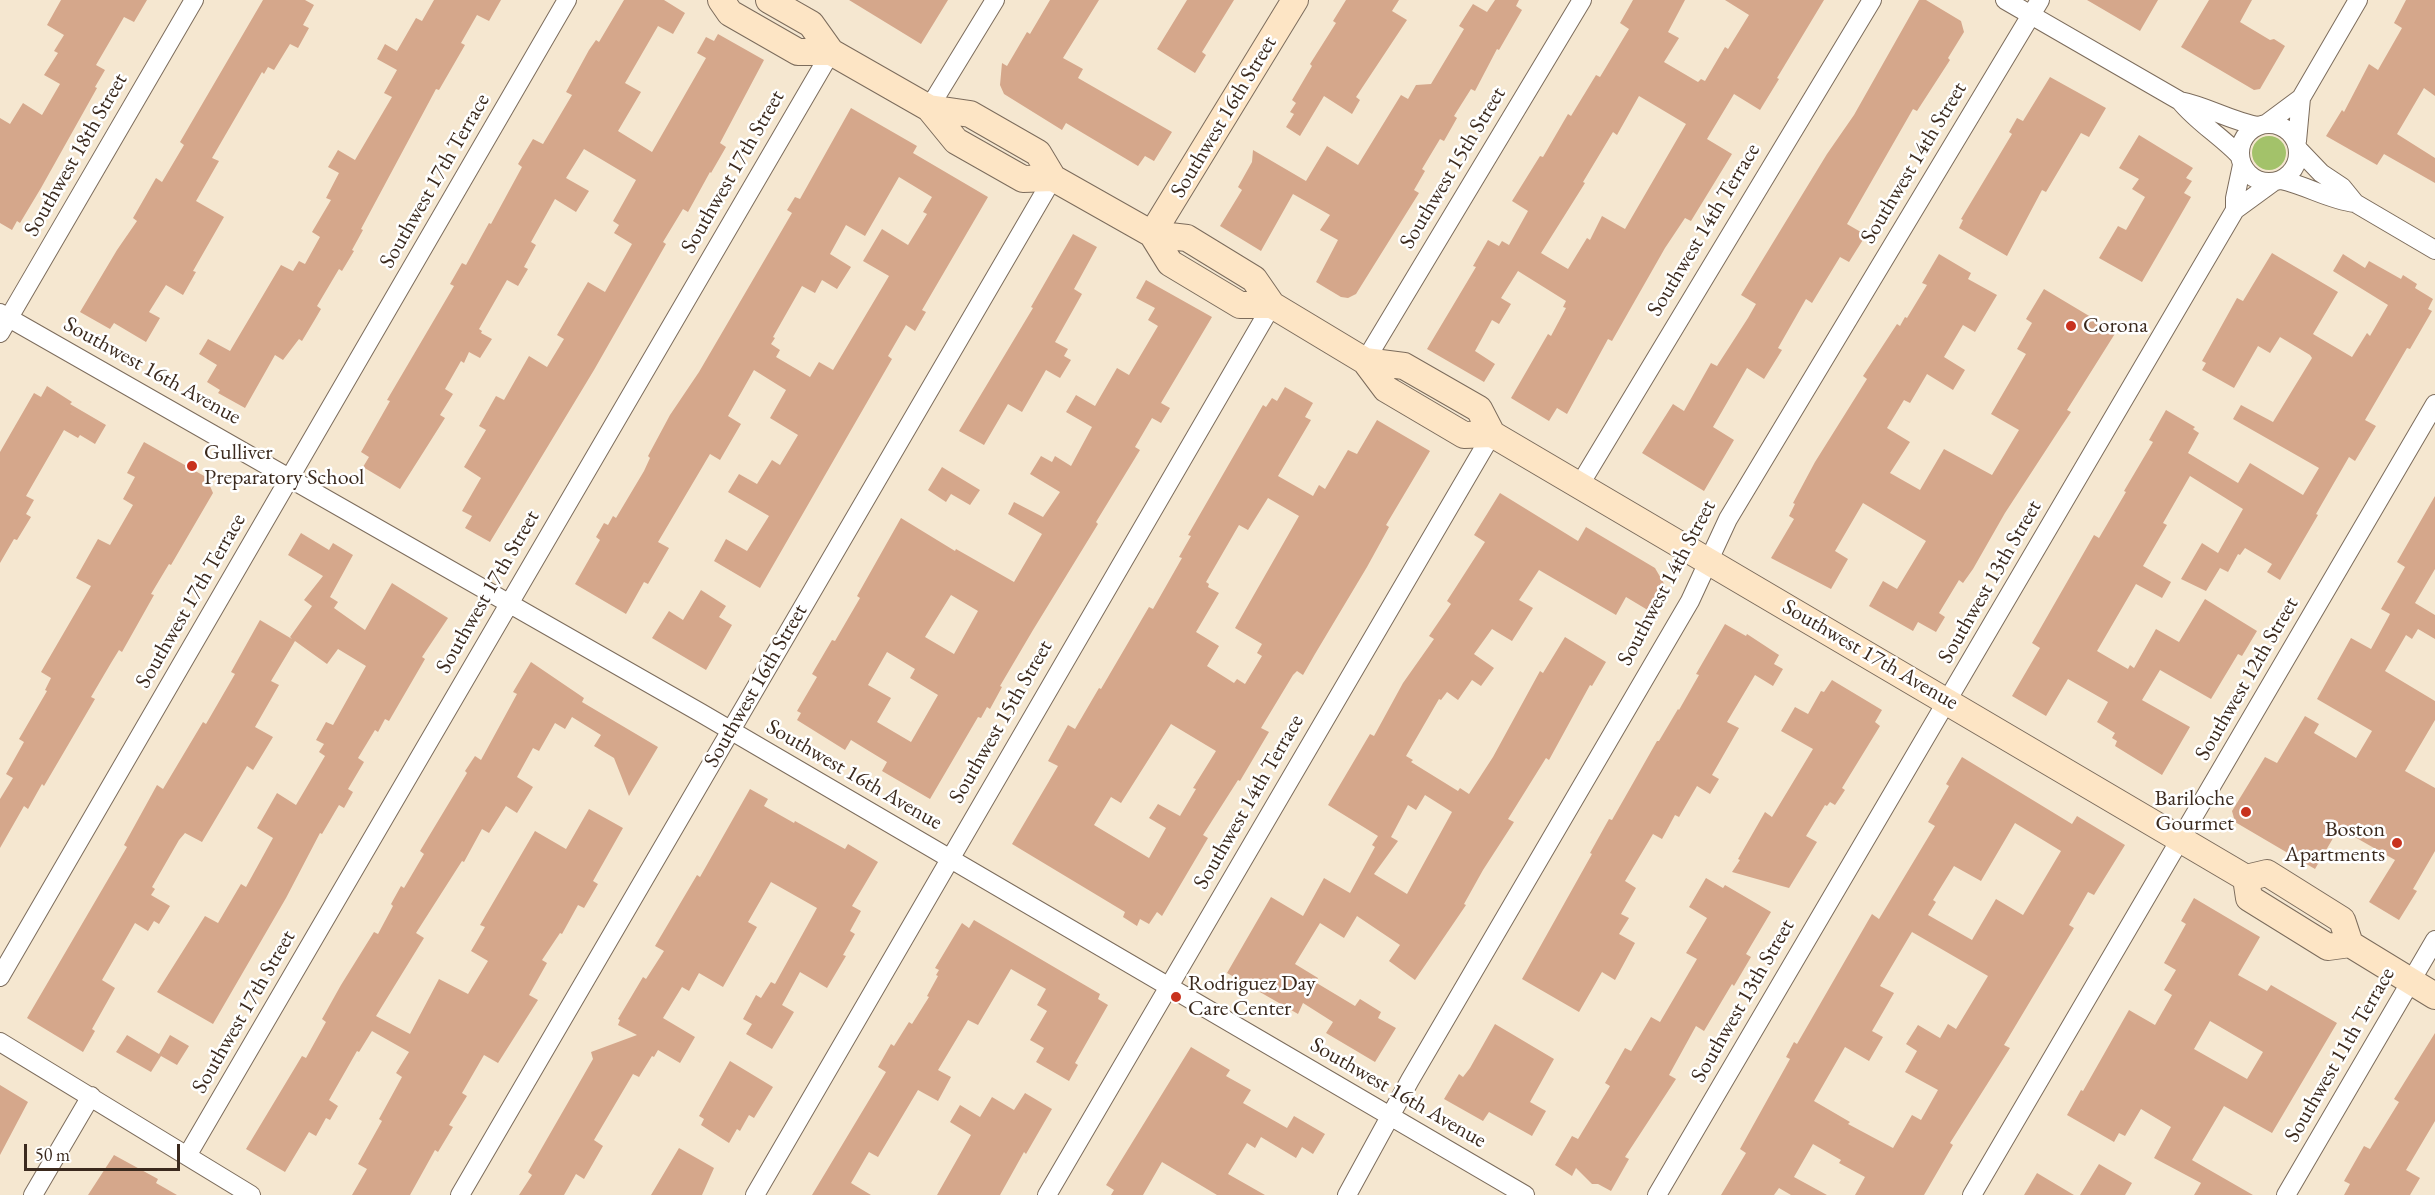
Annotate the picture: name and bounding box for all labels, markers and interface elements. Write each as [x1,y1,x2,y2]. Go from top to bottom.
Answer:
street label: Southwest 16th Street [1165,31,1283,203]
street label: Southwest 18th Street [19,69,133,241]
street label: Southwest 14th Street [1855,77,1973,249]
street label: Southwest 15th Street [1394,82,1512,254]
street label: Southwest 17th Street [676,86,790,258]
street label: Southwest 17th Terrace [374,89,496,273]
street label: Southwest 14th Terrace [1642,139,1766,321]
street label: Southwest 16th Avenue [59,311,245,431]
place label: Corona [2083,313,2148,339]
marker: Corona [2064,319,2078,333]
place label: Gulliver Preparatory School [204,440,364,492]
marker: Gulliver Preparatory School [185,459,199,473]
street label: Southwest 14th Street [1612,496,1722,670]
street label: Southwest 13th Street [1933,496,2047,668]
street label: Southwest 17th Street [431,506,545,678]
street label: Southwest 17th Terrace [130,509,252,693]
street label: Southwest 12th Street [2190,593,2304,765]
street label: Southwest 17th Avenue [1777,594,1963,716]
street label: Southwest 16th Street [699,600,813,772]
street label: Southwest 15th Street [944,636,1058,808]
street label: Southwest 14th Terrace [1188,710,1310,894]
street label: Southwest 16th Avenue [761,714,947,836]
place label: Bariloche Gourmet [2155,786,2234,837]
marker: Bariloche Gourmet [2239,805,2253,819]
place label: Boston Apartments [2284,817,2385,868]
marker: Boston Apartments [2390,836,2404,850]
street label: Southwest 13th Street [1686,915,1800,1087]
street label: Southwest 17th Street [187,926,301,1098]
street label: Southwest 11th Terrace [2279,963,2401,1147]
place label: Rodriguez Day Care Center [1188,971,1316,1022]
marker: Rodriguez Day Care Center [1169,990,1183,1004]
street label: Southwest 16th Avenue [1305,1032,1491,1154]
scale bar [27,1132,183,1170]
text: 50 m [35,1143,70,1166]

